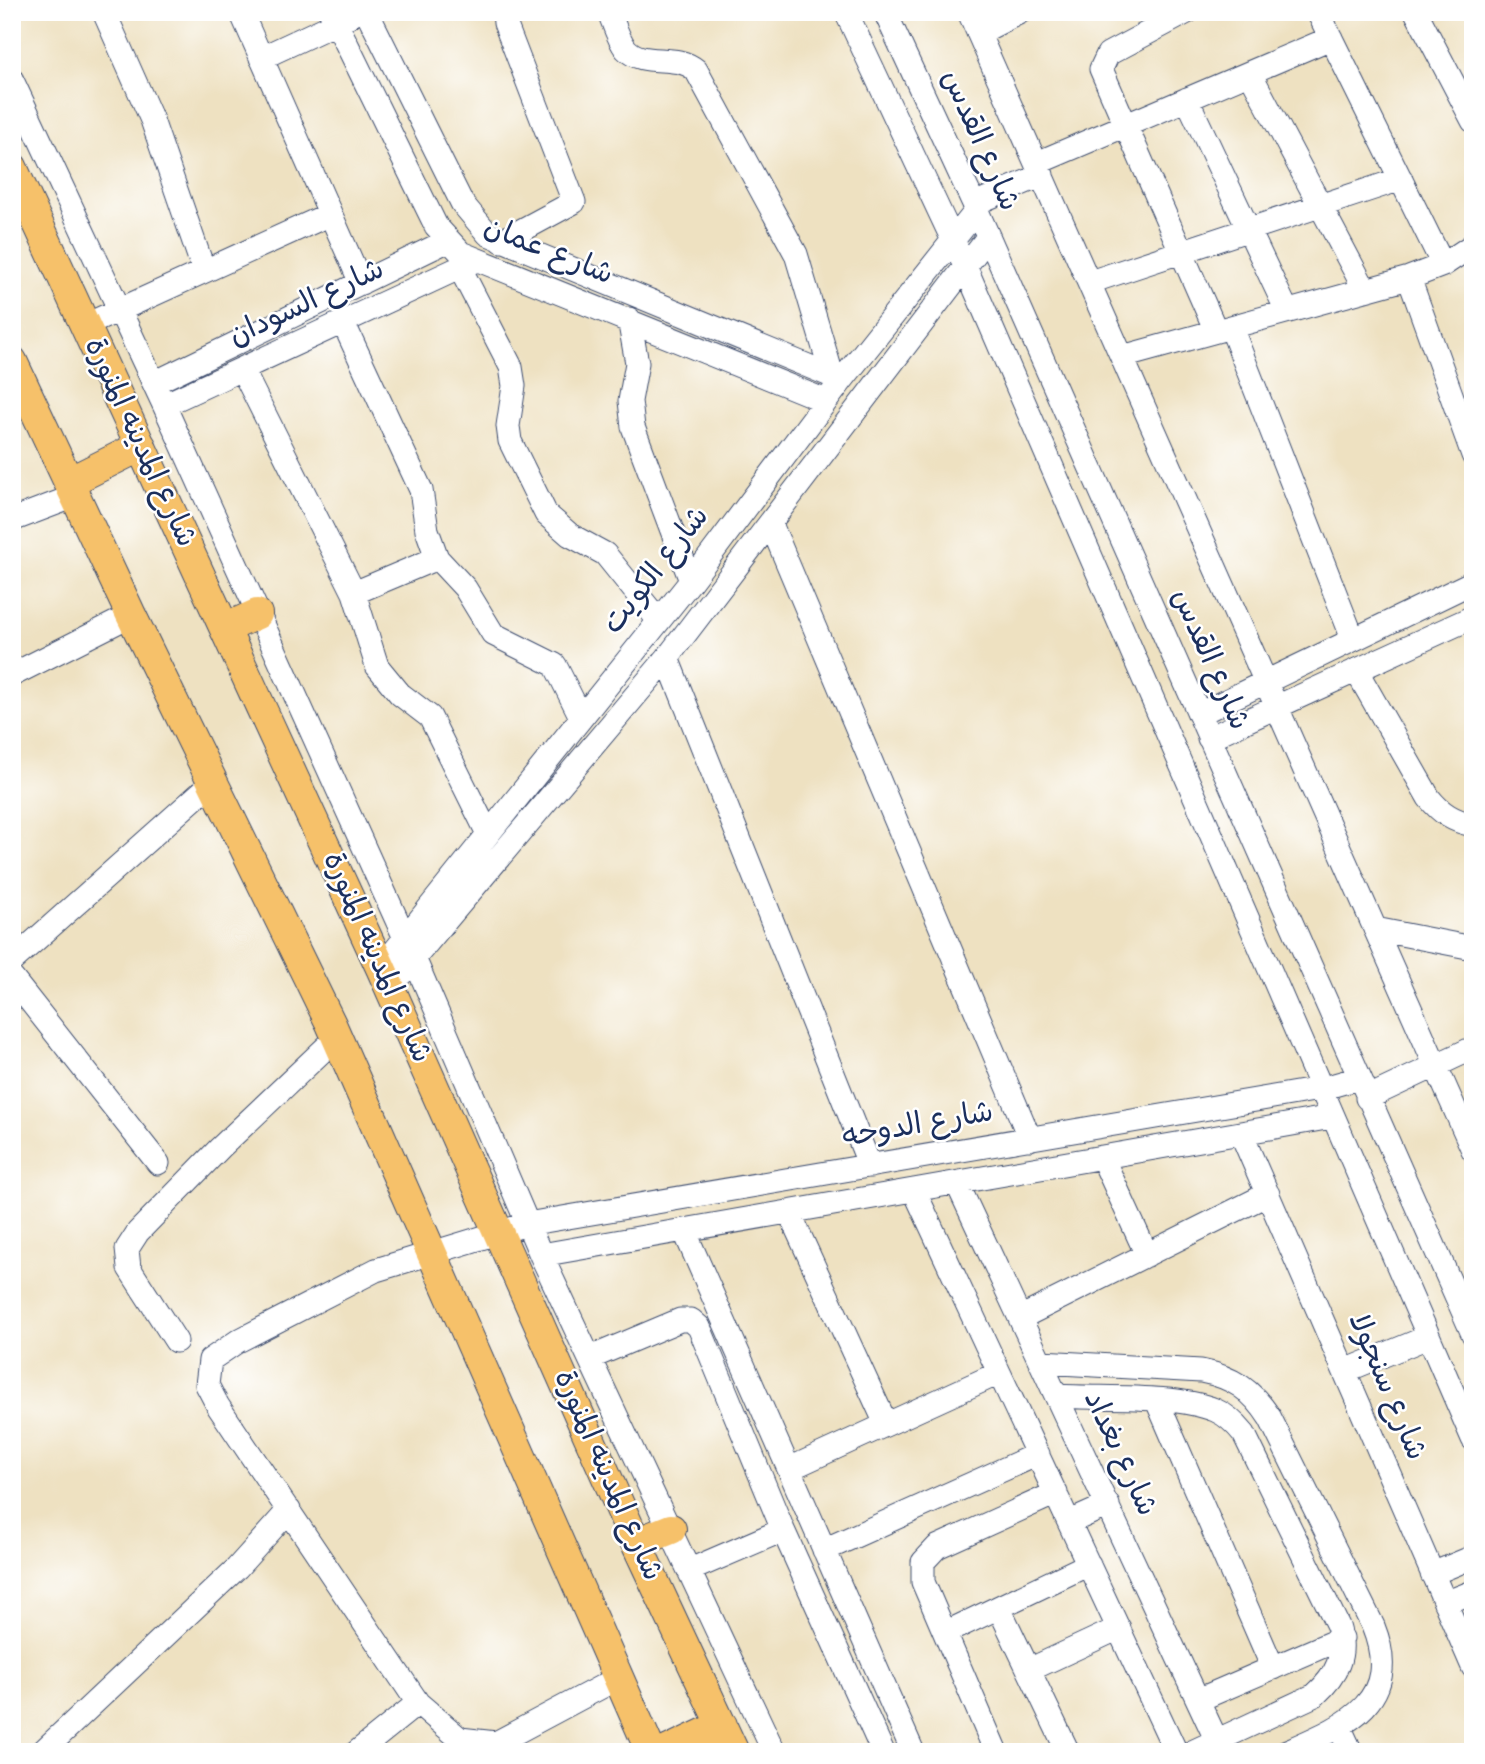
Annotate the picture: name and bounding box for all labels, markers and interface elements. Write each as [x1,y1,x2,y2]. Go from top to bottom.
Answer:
street label: شارع القدس [928,63,1030,219]
street label: شارع عمان [477,206,619,298]
street label: شارع السودان [222,249,392,359]
street label: شارع المدينه المنورة [71,331,207,555]
street label: شارع الكويت [593,498,721,644]
street label: شارع القدس [1158,582,1260,738]
street label: شارع المدينه المنورة [310,845,442,1071]
street label: شارع الدوحه [839,1091,997,1161]
street label: شارع سنجولا [1335,1306,1437,1468]
street label: شارع المدينه المنورة [541,1363,673,1589]
street label: شارع بغداد [1071,1384,1167,1524]

